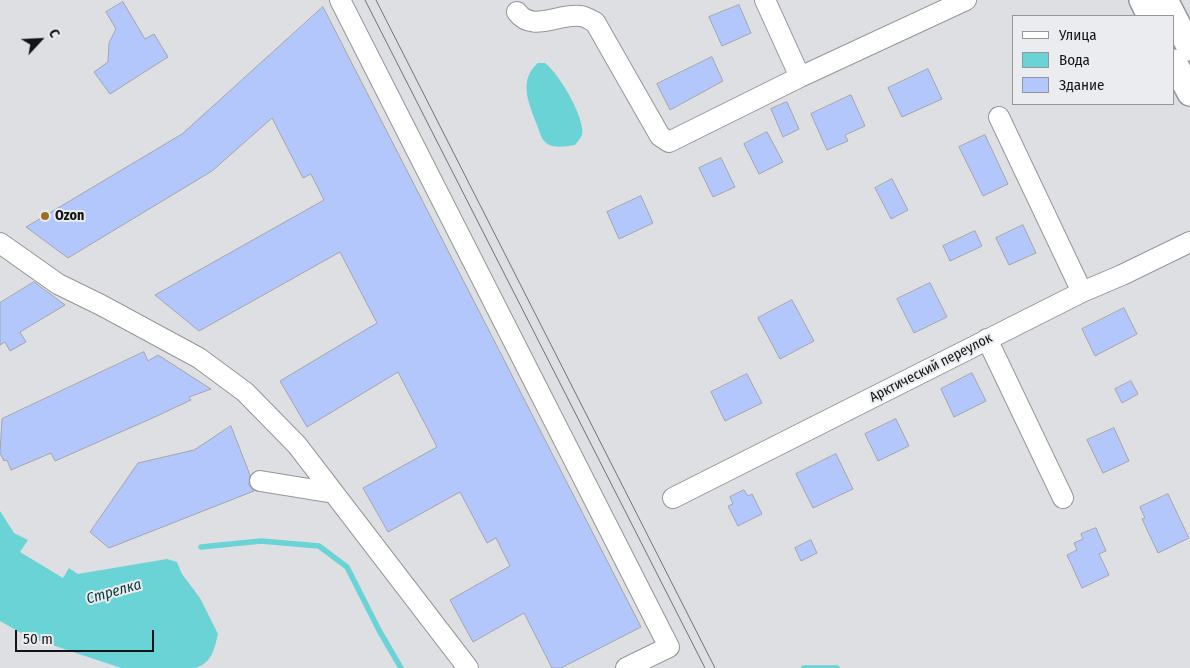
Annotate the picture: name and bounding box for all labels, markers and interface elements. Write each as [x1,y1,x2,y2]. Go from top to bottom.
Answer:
north arrow [15,15,65,65]
legend [1012,15,1175,105]
text: Улица [1059,26,1097,44]
text: С [45,27,63,40]
text: Вода [1059,51,1090,69]
text: Здание [1059,76,1105,94]
place label: Ozon [55,208,84,224]
marker: Ozon [39,210,51,222]
street label: Арктический переулок [867,330,995,406]
water label: Стрелка [84,576,144,608]
scale bar [18,620,156,652]
text: 50 m [23,630,53,648]

